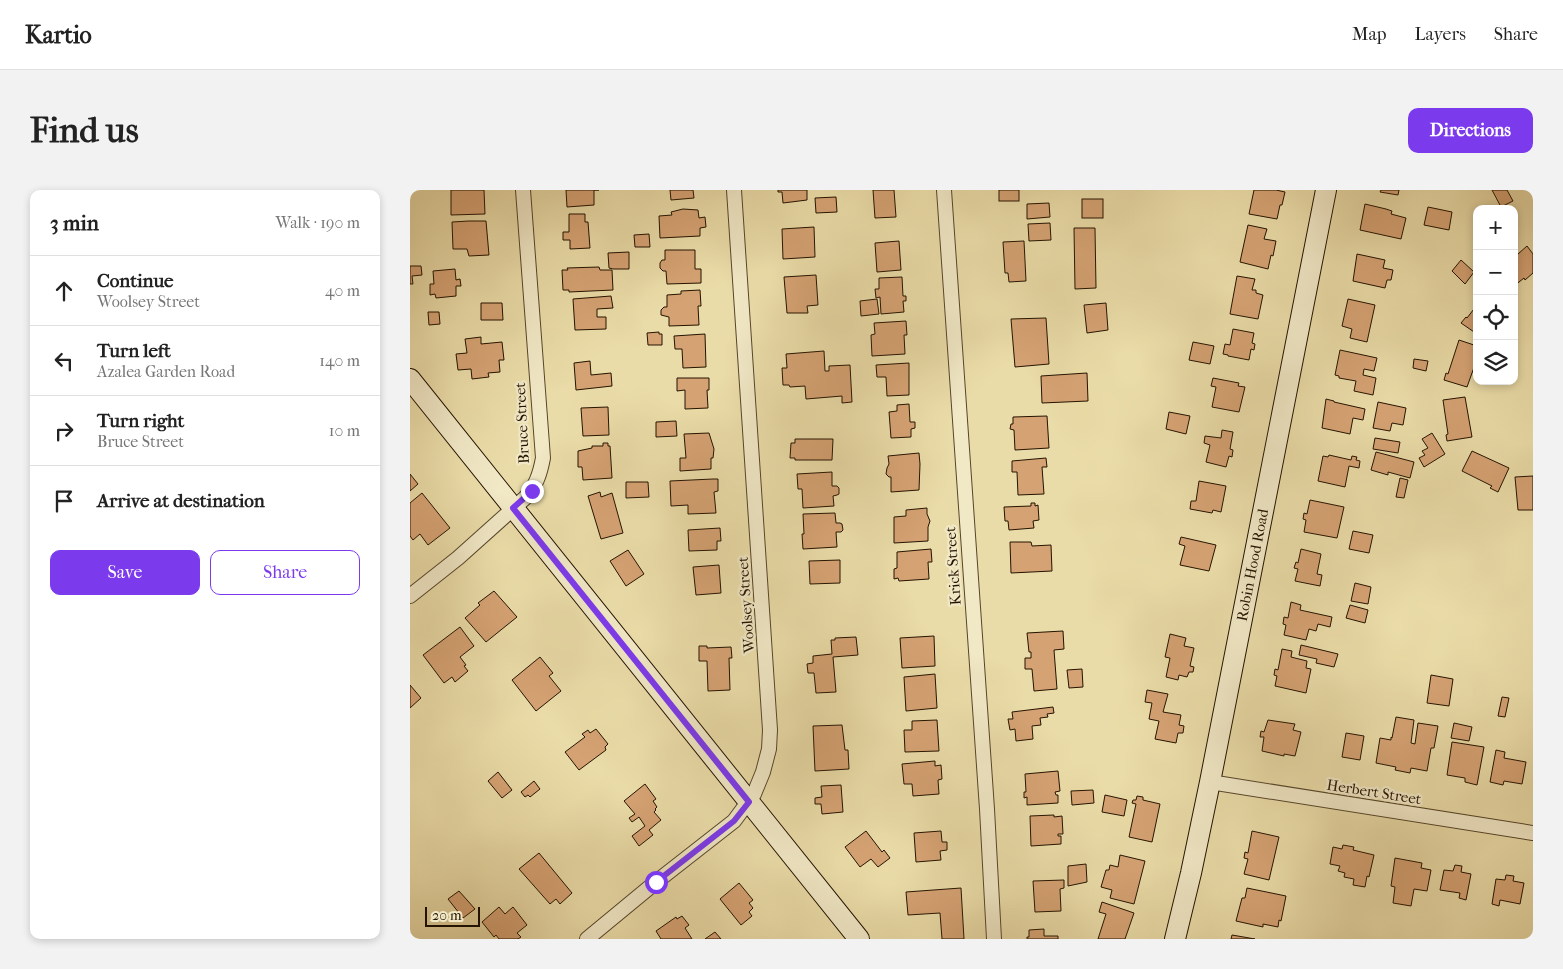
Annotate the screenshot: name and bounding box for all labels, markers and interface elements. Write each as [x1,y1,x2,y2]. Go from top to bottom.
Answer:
text: Kartio [25,21,92,49]
text: Map [1352,24,1386,45]
text: Layers [1414,24,1466,45]
text: Share [1494,24,1538,45]
button: Directions [1408,108,1533,153]
text: Find us [30,110,139,151]
map controls [1473,205,1518,385]
button: + [1473,205,1518,250]
text: 3 min [50,211,99,235]
text: Walk · 190 m [276,213,360,232]
button: − [1473,250,1518,295]
text: Continue [97,270,173,292]
icon: ahead [50,277,78,305]
text: 40 m [325,281,360,300]
text: Woolsey Street [97,292,200,311]
button: locate [1473,295,1518,340]
text: Turn left [97,340,171,362]
button: layers [1473,340,1518,385]
icon: left [50,347,78,375]
text: 140 m [319,351,360,370]
text: Azalea Garden Road [97,362,235,381]
street label: Bruce Street [511,381,533,464]
text: Turn right [97,410,184,432]
icon: right [50,417,78,445]
text: 10 m [329,421,360,440]
text: Bruce Street [97,432,184,451]
route end [521,480,544,503]
icon: arrive [50,487,78,515]
text: Arrive at destination [97,490,265,512]
street label: Robin Hood Road [1233,506,1272,623]
street label: Krick Street [941,525,965,606]
button: Save [50,550,200,595]
button: Share [210,550,360,595]
street label: Woolsey Street [734,556,758,655]
street label: Herbert Street [1325,776,1423,808]
route start [645,871,668,894]
scale bar [425,904,480,927]
text: 20 m [432,907,462,924]

